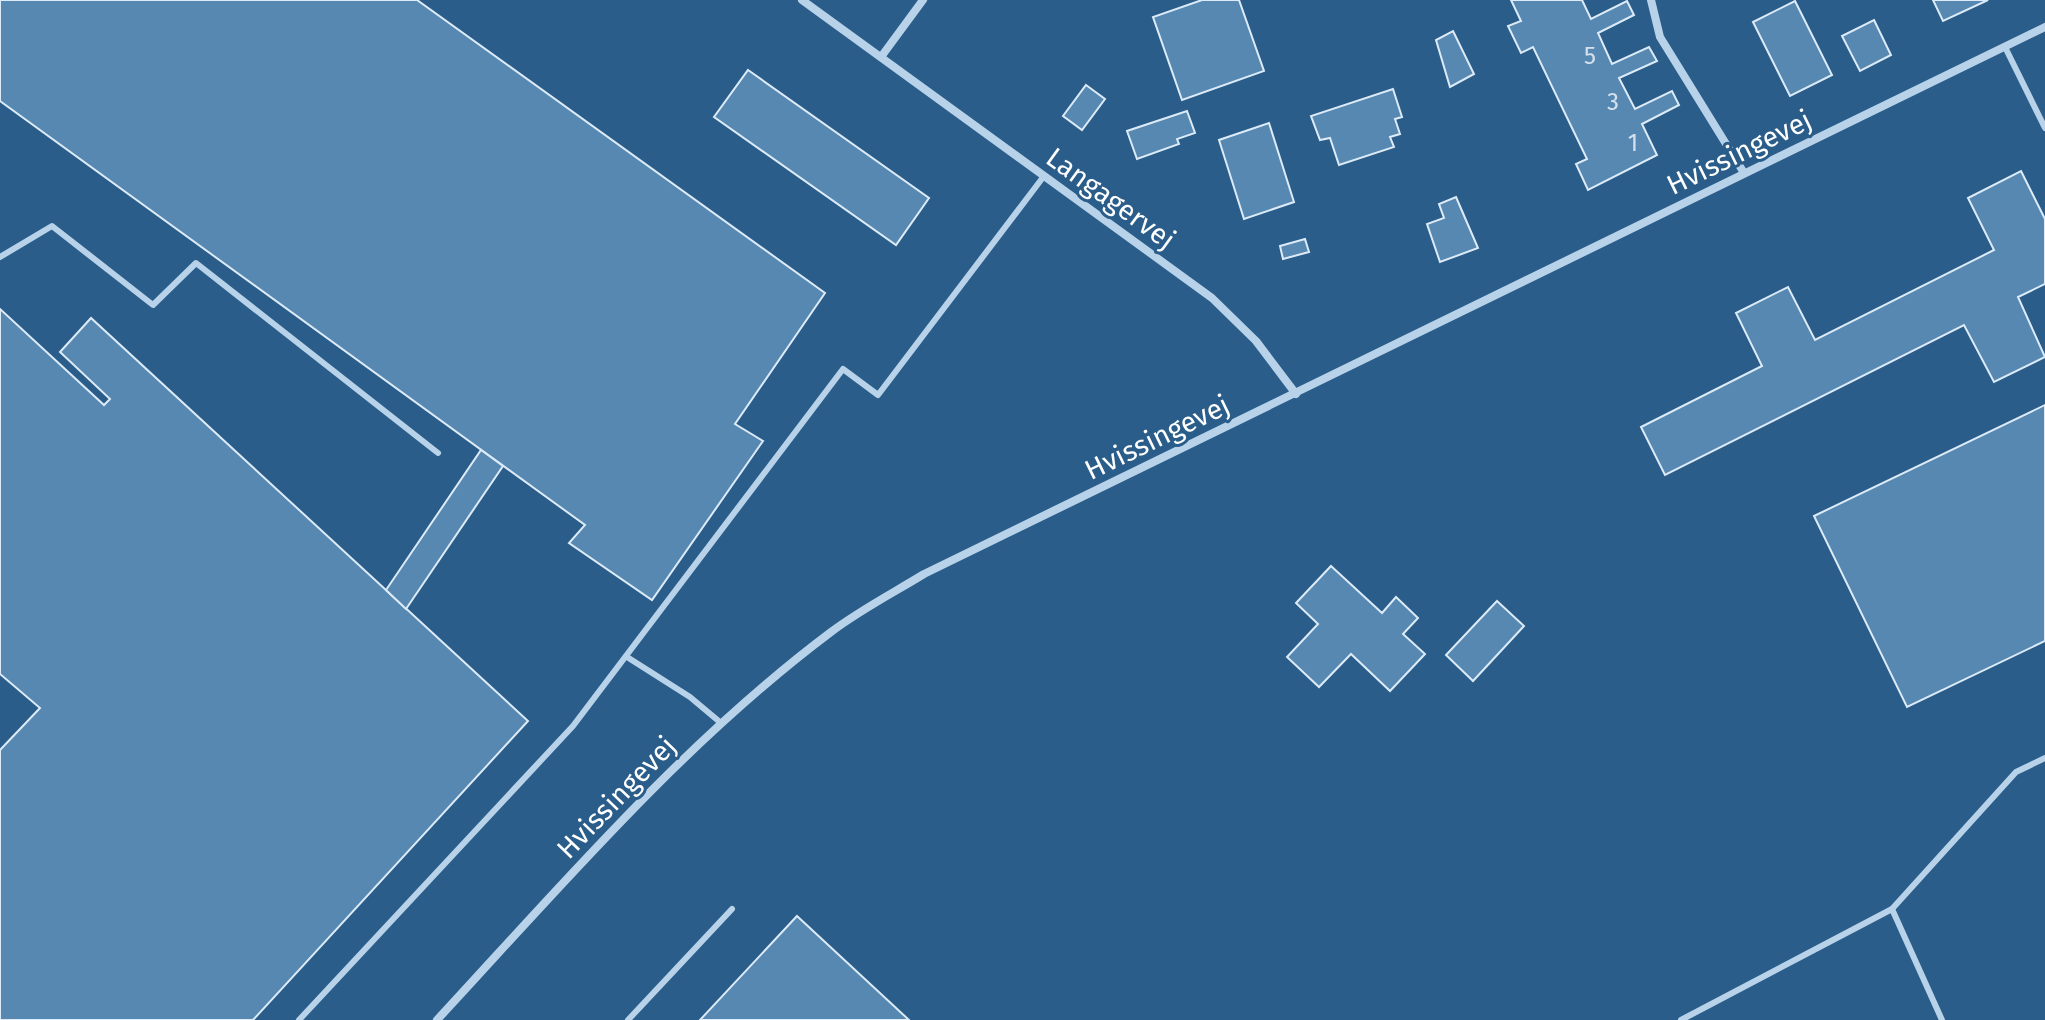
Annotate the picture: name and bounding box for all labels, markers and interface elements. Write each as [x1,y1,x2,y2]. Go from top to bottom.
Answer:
house number: 5 [1584,42,1596,70]
house number: 3 [1607,88,1619,116]
street label: Hvissingevej [1661,103,1817,202]
house number: 1 [1628,129,1638,157]
street label: Langagervej [1040,141,1182,256]
street label: Hvissingevej [1079,388,1235,487]
street label: Hvissingevej [550,729,683,865]

